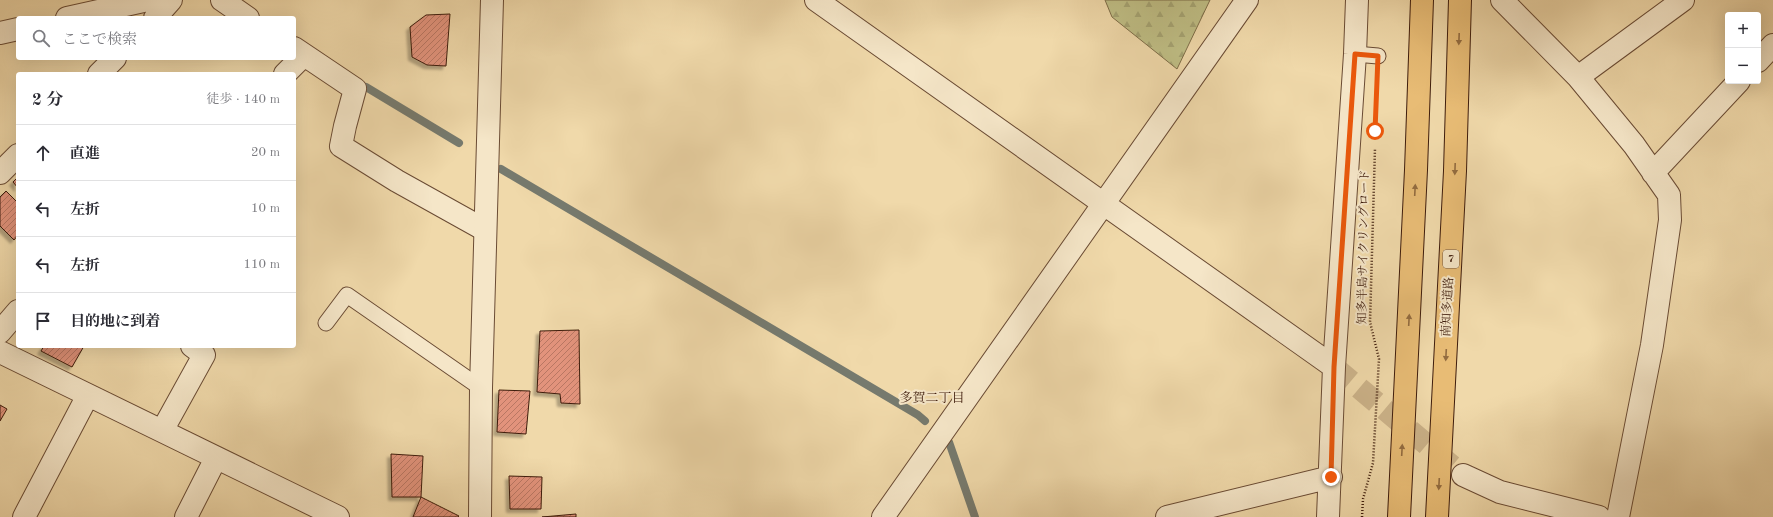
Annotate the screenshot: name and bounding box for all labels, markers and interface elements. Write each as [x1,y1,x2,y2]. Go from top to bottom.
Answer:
map controls [1725,12,1761,84]
button: + [1725,12,1761,48]
search box [16,16,296,60]
icon: search [30,27,52,49]
text: ここで検索 [62,33,137,48]
one-way arrow [1456,33,1462,46]
button: − [1725,48,1761,84]
text: 2 分 [32,92,64,109]
text: 徒歩 · 140 m [206,93,280,106]
route start [1366,122,1384,140]
icon: ahead [32,142,54,164]
text: 20 m [251,146,280,159]
text: 直進 [70,147,100,162]
one-way arrow [1452,163,1458,176]
street label: 知多半島サイクリングロード [1355,170,1371,324]
one-way arrow [1412,183,1418,196]
icon: left [32,198,54,220]
text: 10 m [251,202,280,215]
text: 左折 [70,203,100,218]
road number: 7 [1443,250,1459,268]
icon: left [32,254,54,276]
text: 110 m [243,258,280,271]
text: 左折 [70,259,100,274]
street label: 南知多道路 [1438,277,1456,337]
icon: arrive [32,310,54,332]
one-way arrow [1405,314,1412,326]
text: 目的地に到着 [70,315,160,330]
one-way arrow [1442,349,1449,361]
district label: 多賀二丁目 [899,391,965,405]
one-way arrow [1399,444,1406,456]
route end [1322,468,1340,486]
one-way arrow [1435,478,1442,491]

